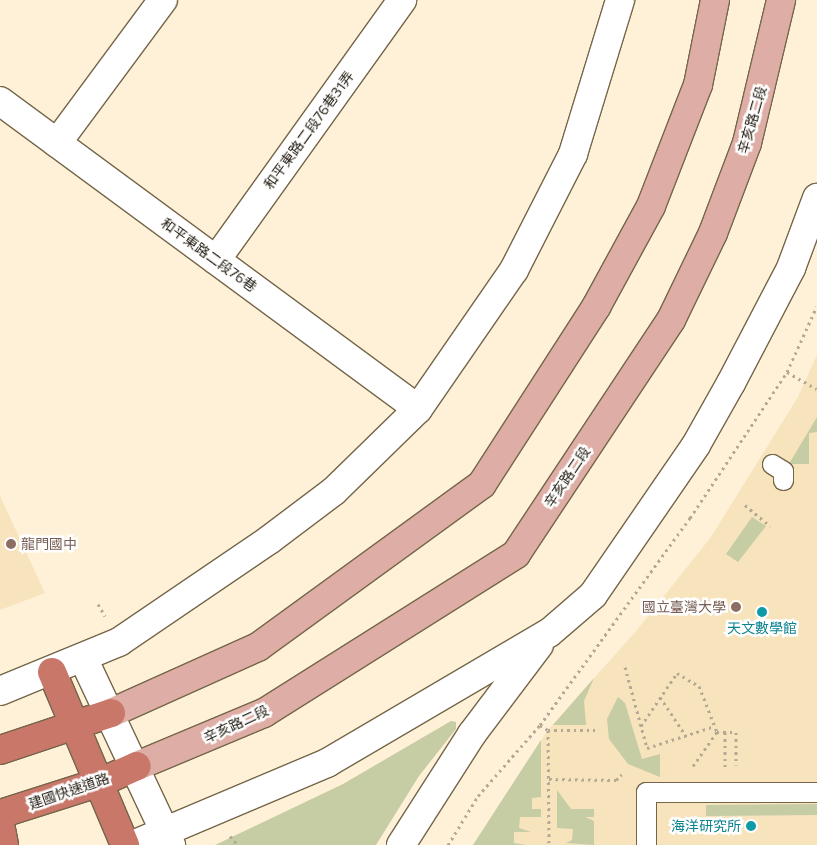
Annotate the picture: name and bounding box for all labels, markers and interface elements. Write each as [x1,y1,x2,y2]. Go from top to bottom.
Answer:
street label: 和平東路二段76巷31弄 [261,68,357,192]
street label: 辛亥路二段 [734,84,770,156]
street label: 和平東路二段76巷 [158,215,260,295]
street label: 辛亥路二段 [540,443,594,511]
place label: 龍門國中 [21,536,77,552]
marker: 龍門國中 [5,538,17,550]
place label: 國立臺灣大學 [642,599,726,615]
marker: 國立臺灣大學 [730,601,742,613]
marker: 天文數學館 [756,606,768,618]
place label: 天文數學館 [727,620,797,636]
street label: 辛亥路二段 [201,702,271,746]
street label: 建國快速道路 [27,769,111,813]
place label: 海洋研究所 [671,818,741,834]
marker: 海洋研究所 [745,820,757,832]

